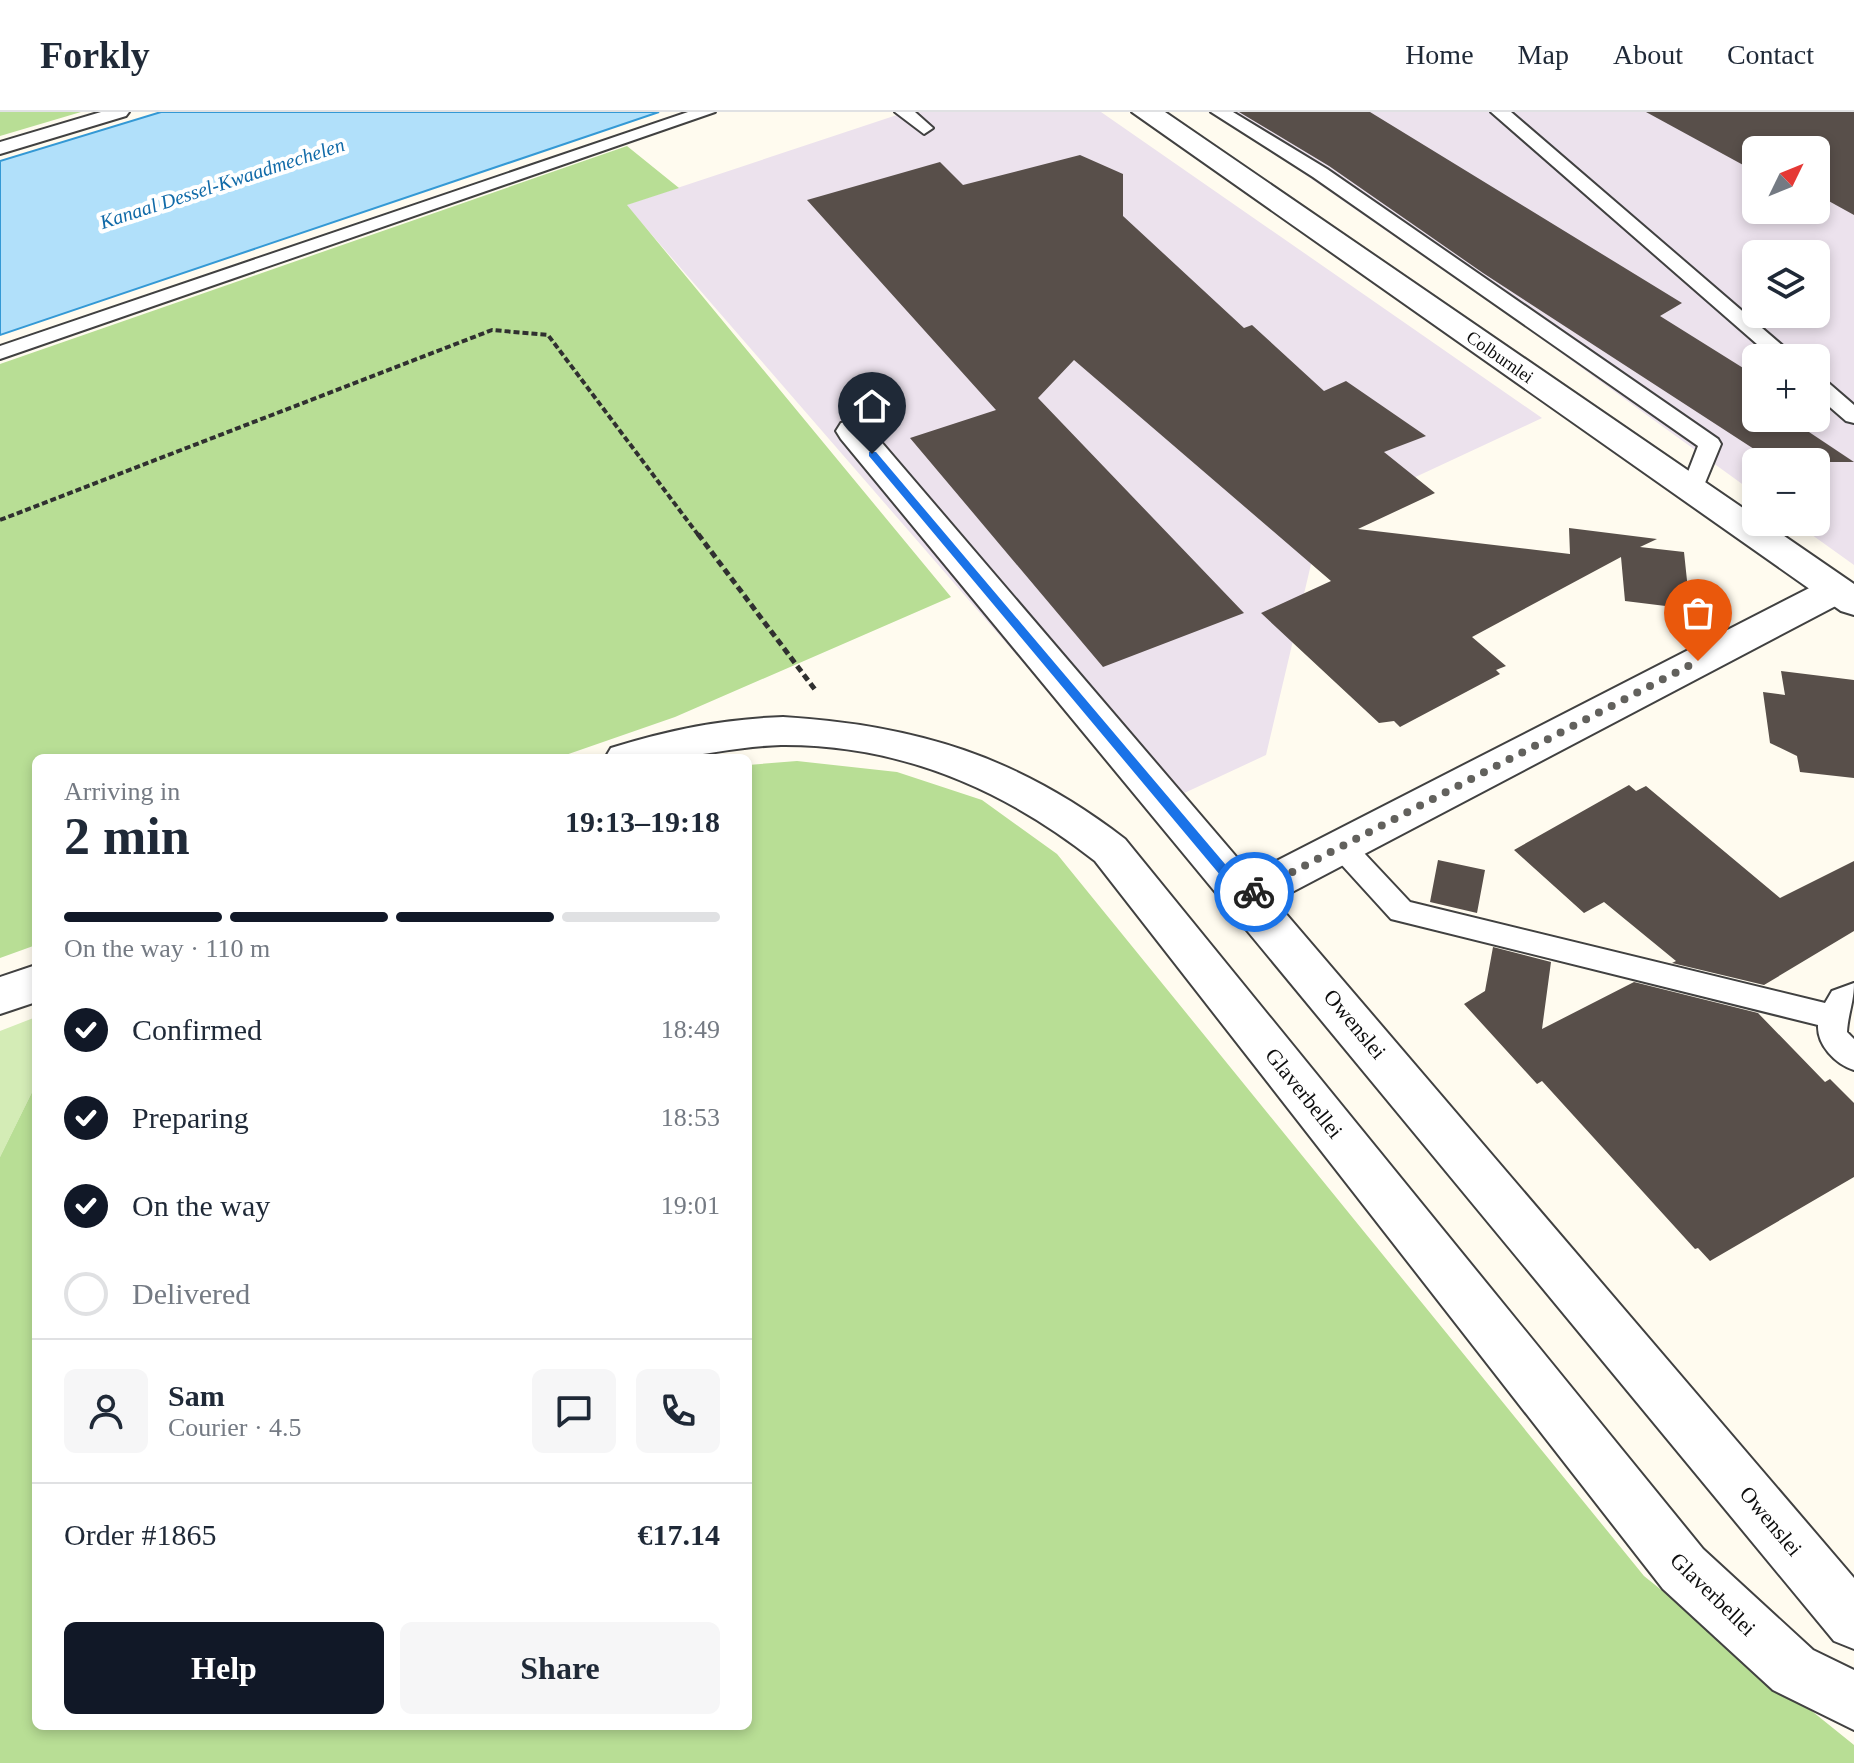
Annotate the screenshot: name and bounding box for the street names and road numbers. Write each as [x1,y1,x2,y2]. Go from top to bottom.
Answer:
street label: Colburnlei [1463,327,1537,387]
street label: Owenslei [1319,984,1391,1064]
street label: Glaverbellei [1260,1043,1348,1143]
street label: Owenslei [1735,1481,1807,1561]
street label: Glaverbellei [1665,1547,1761,1641]

